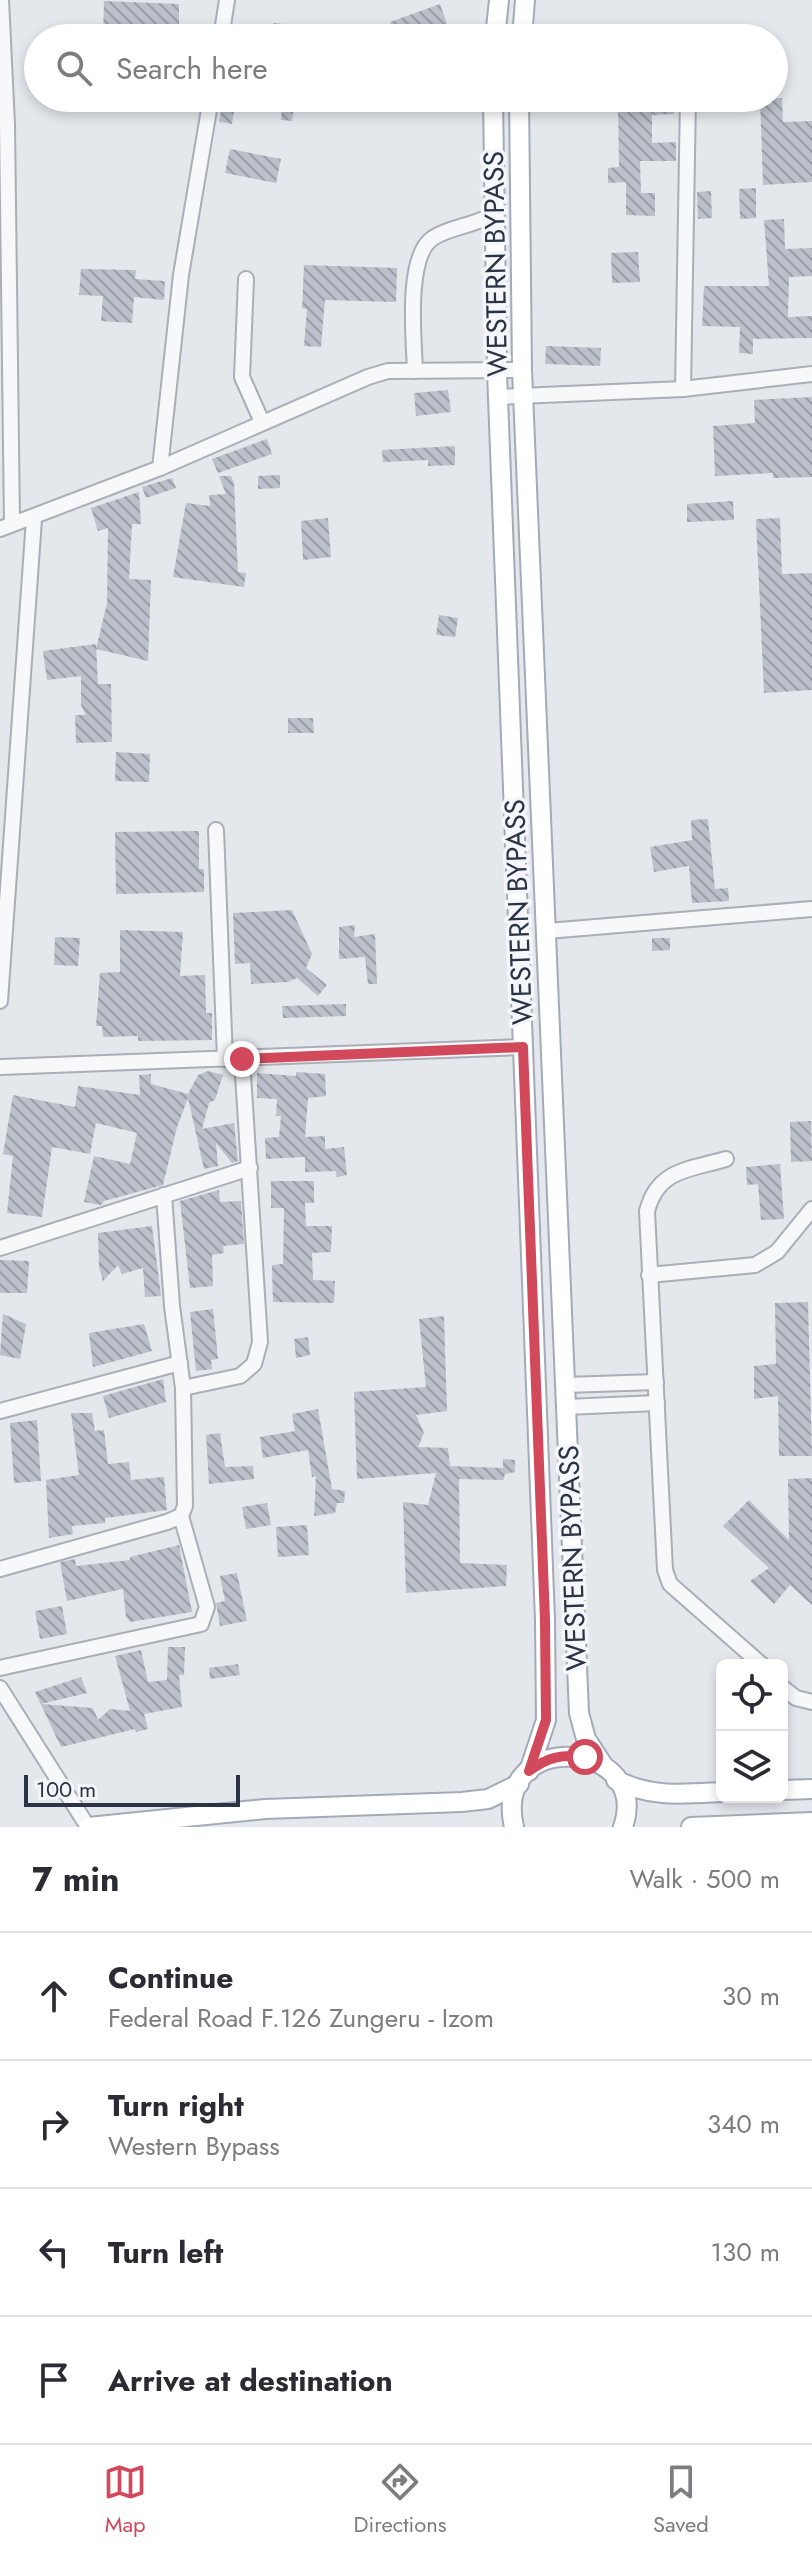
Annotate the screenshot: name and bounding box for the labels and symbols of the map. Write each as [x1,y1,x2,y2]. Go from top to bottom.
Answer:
street label: WESTERN BYPASS [473,151,518,377]
street label: WESTERN BYPASS [494,798,543,1025]
route end [224,1041,260,1077]
street label: WESTERN BYPASS [548,1444,597,1671]
route start [567,1739,603,1775]
scale bar [24,1771,240,1807]

